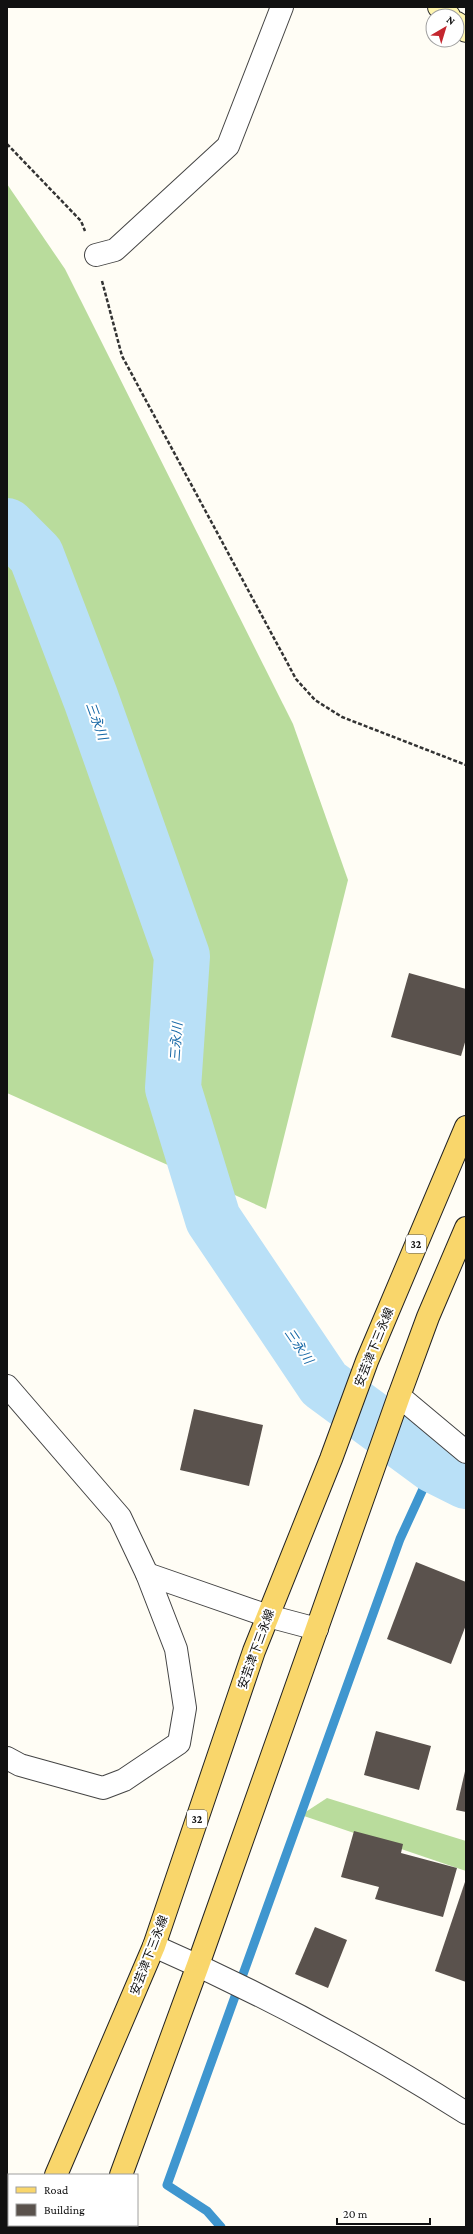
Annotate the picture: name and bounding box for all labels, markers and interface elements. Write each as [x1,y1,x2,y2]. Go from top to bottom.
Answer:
north arrow [425,8,465,48]
text: N [445,13,458,27]
water label: 三永川 [83,700,111,744]
water label: 三永川 [167,1020,185,1062]
road number: 32 [406,1235,426,1253]
street label: 安芸津下三永線 [352,1305,396,1389]
water label: 三永川 [282,1326,317,1368]
street label: 安芸津下三永線 [235,1607,277,1691]
road number: 32 [187,1810,207,1828]
street label: 安芸津下三永線 [127,1913,171,1997]
legend [8,2174,138,2226]
text: Road [44,2183,69,2197]
scale bar [337,2200,430,2226]
text: Building [44,2203,85,2217]
text: 20 m [343,2207,368,2221]

